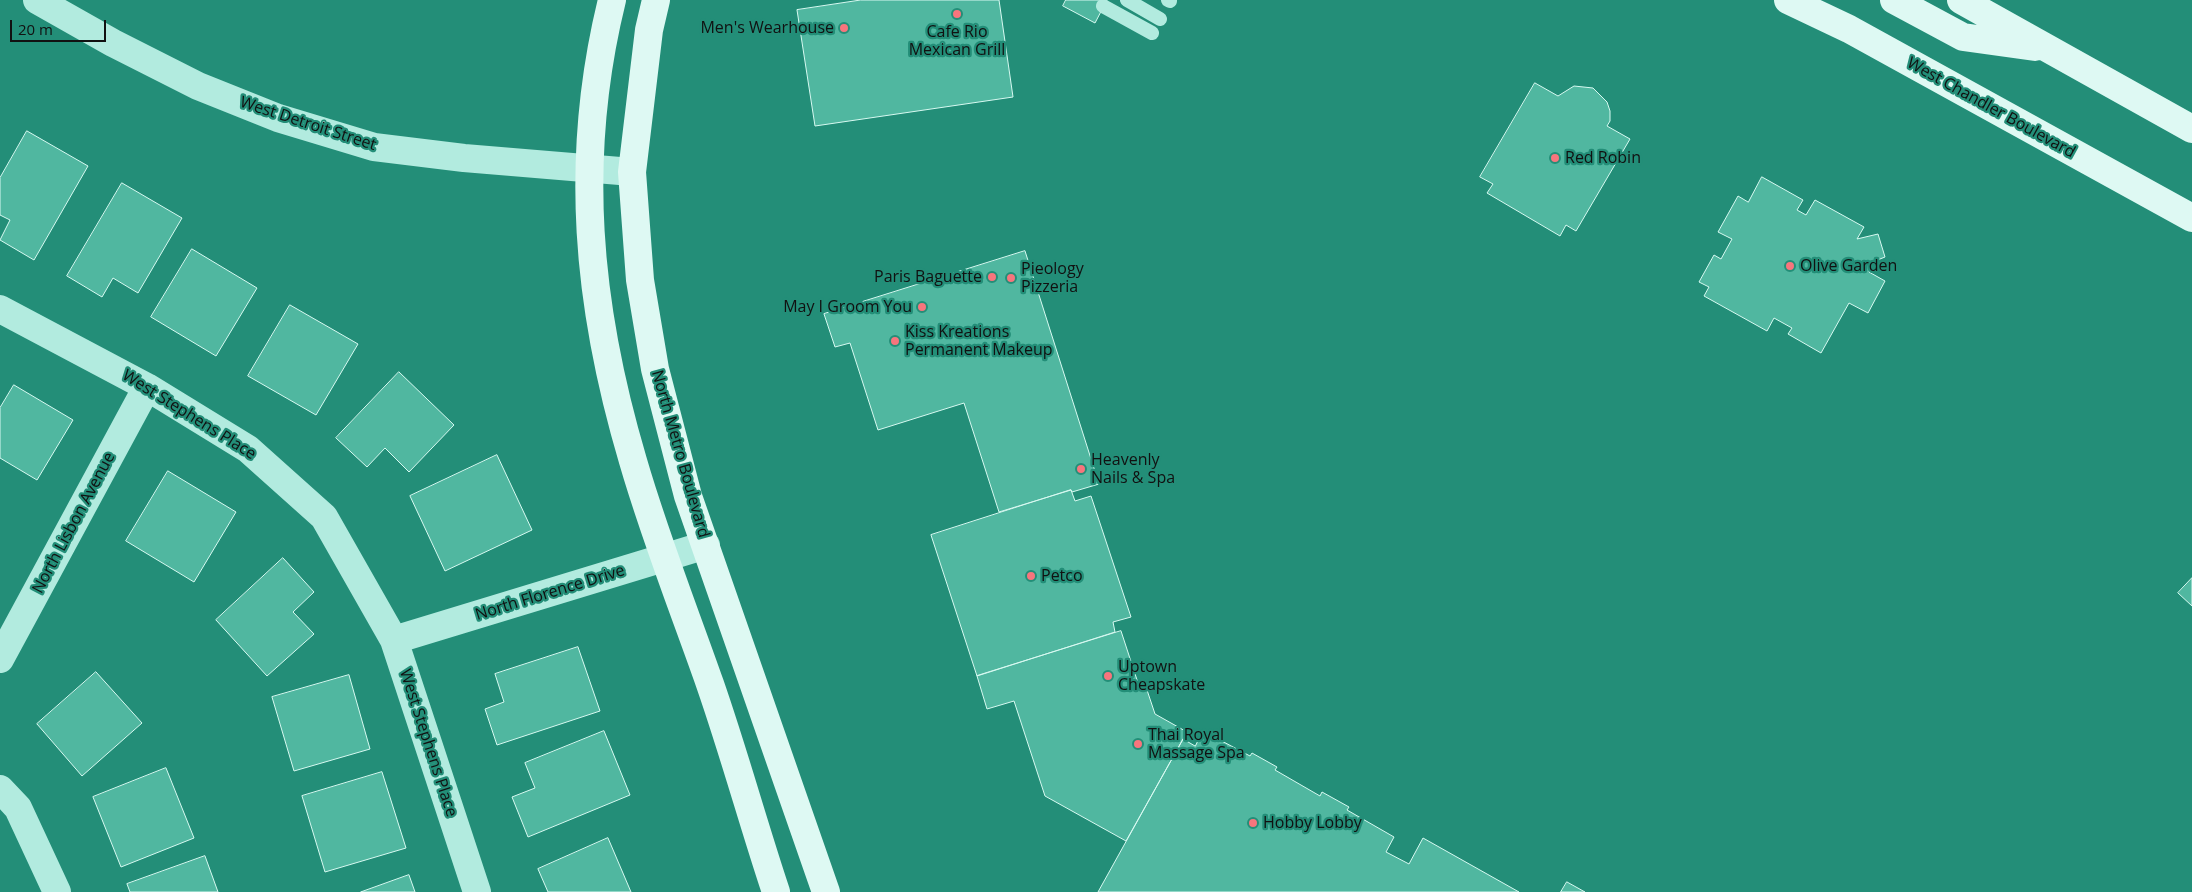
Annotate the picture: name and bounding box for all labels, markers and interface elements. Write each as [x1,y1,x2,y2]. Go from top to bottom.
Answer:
marker: Cafe Rio Mexican Grill [951,8,963,20]
scale bar [12,10,109,42]
place label: Men's Wearhouse [700,18,834,38]
text: 20 m [18,19,53,39]
marker: Men's Wearhouse [838,22,850,34]
place label: Cafe Rio Mexican Grill [909,22,1005,60]
street label: West Chandler Boulevard [1904,54,2078,162]
street label: West Detroit Street [237,93,379,155]
place label: Red Robin [1565,148,1641,168]
marker: Red Robin [1549,152,1561,164]
place label: Olive Garden [1800,256,1897,276]
place label: Pieology Pizzeria [1021,259,1084,297]
marker: Olive Garden [1784,260,1796,272]
place label: Paris Baguette [874,267,982,287]
marker: Paris Baguette [986,271,998,283]
marker: Pieology Pizzeria [1005,272,1017,284]
place label: May I Groom You [783,297,912,317]
marker: May I Groom You [916,301,928,313]
place label: Kiss Kreations Permanent Makeup [905,322,1053,360]
marker: Kiss Kreations Permanent Makeup [889,335,901,347]
street label: West Stephens Place [119,366,259,464]
street label: North Metro Boulevard [647,368,713,540]
street label: North Lisbon Avenue [29,449,119,597]
place label: Heavenly Nails & Spa [1091,450,1175,488]
marker: Heavenly Nails & Spa [1075,463,1087,475]
street label: North Florence Drive [473,561,627,625]
place label: Petco [1041,566,1083,586]
marker: Petco [1025,570,1037,582]
place label: Uptown Cheapskate [1118,657,1205,695]
street label: West Stephens Place [395,667,461,819]
marker: Uptown Cheapskate [1102,670,1114,682]
place label: Thai Royal Massage Spa [1148,725,1245,763]
marker: Thai Royal Massage Spa [1132,738,1144,750]
place label: Hobby Lobby [1263,813,1362,833]
marker: Hobby Lobby [1247,817,1259,829]

